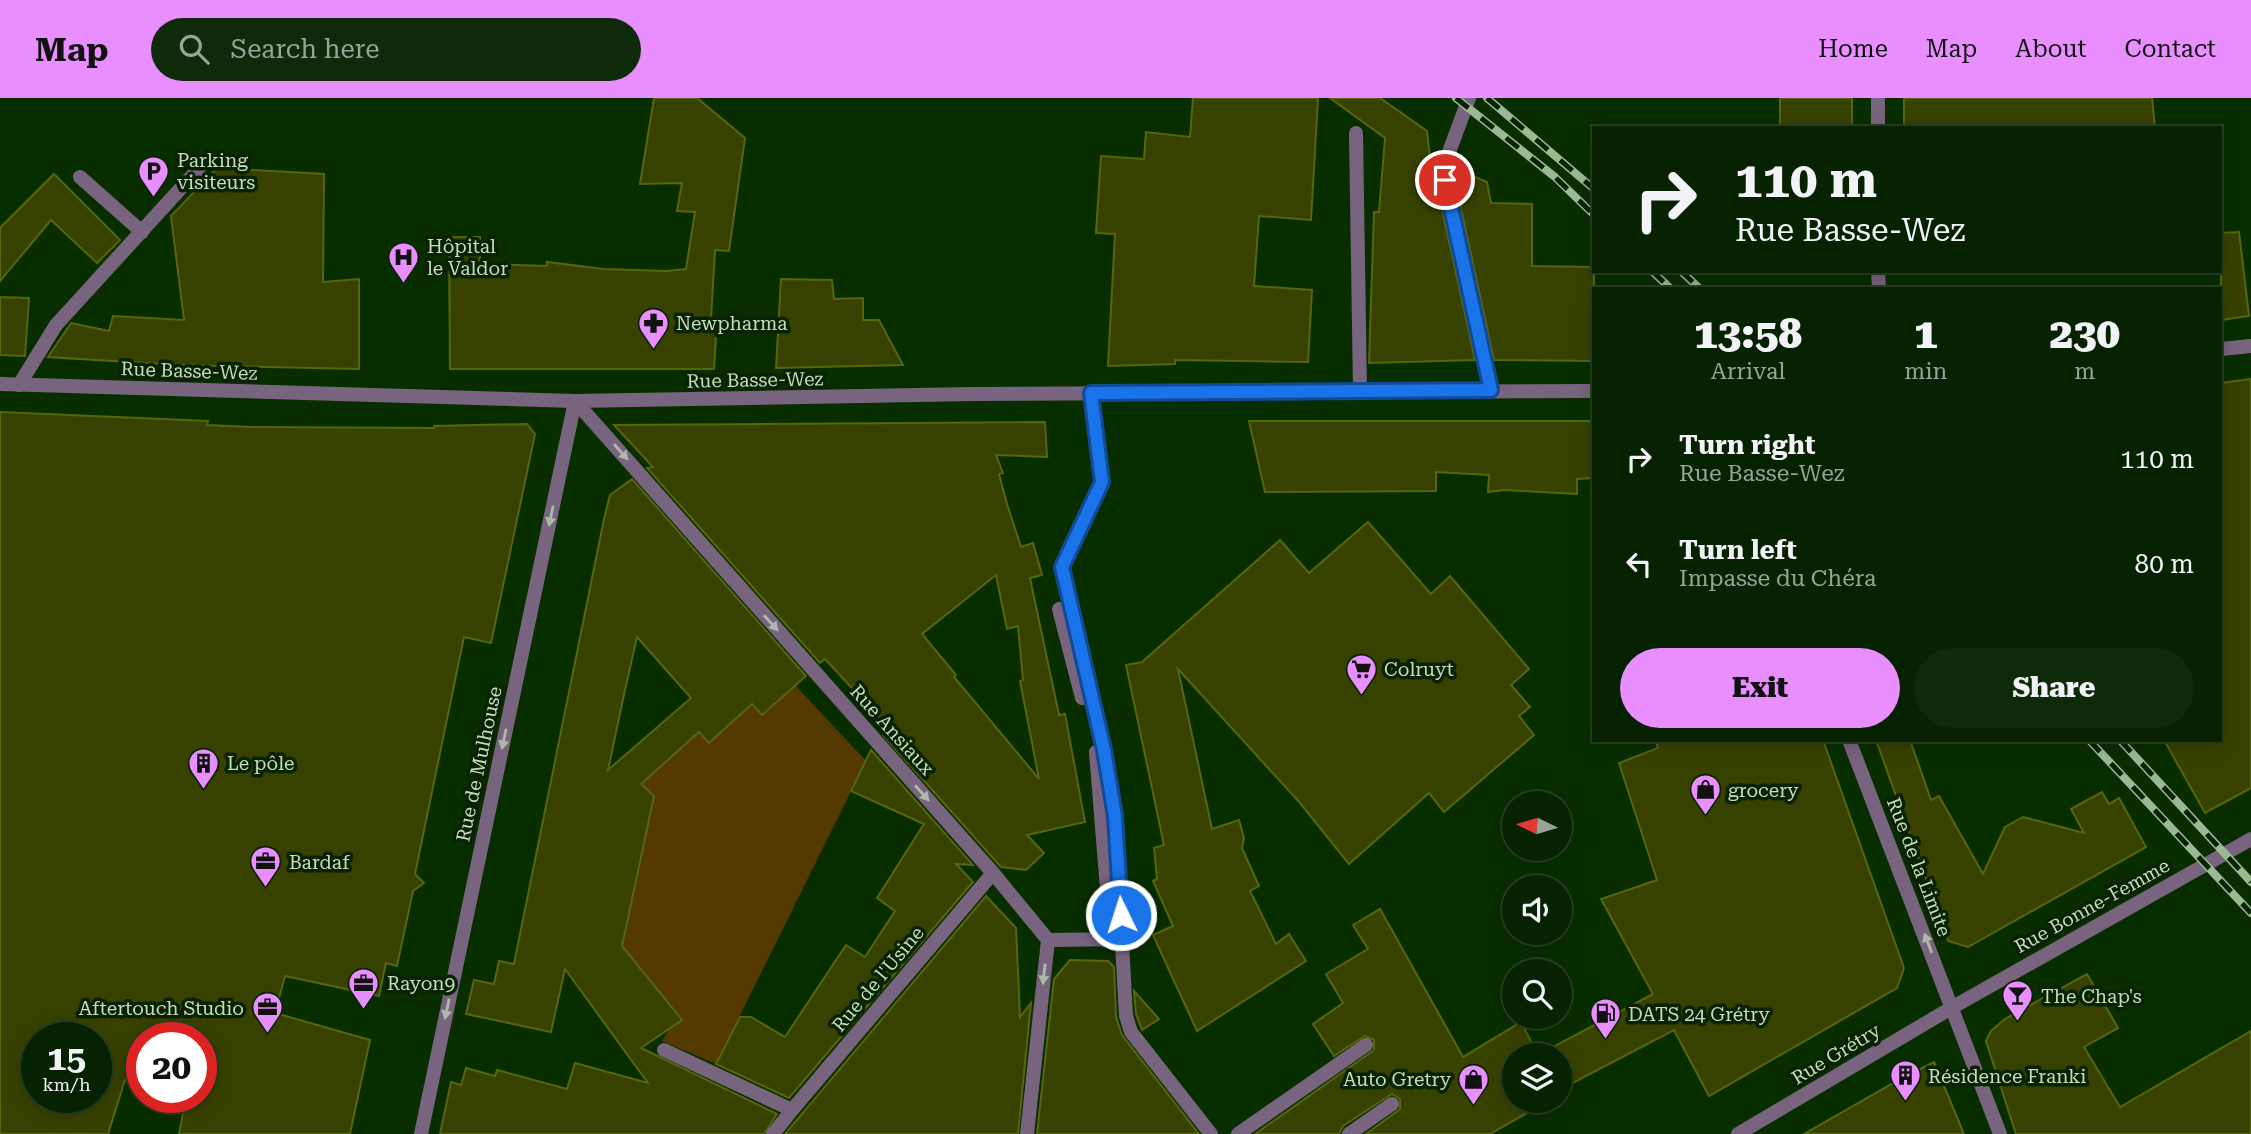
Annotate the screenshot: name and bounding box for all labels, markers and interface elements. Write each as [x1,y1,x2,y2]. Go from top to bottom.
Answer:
search box [151,18,641,81]
text: Map [35,30,109,69]
icon: search [175,30,213,68]
text: Search here [231,34,380,64]
text: Home [1818,35,1888,63]
text: Map [1926,35,1977,63]
text: About [2015,35,2086,63]
text: Contact [2124,35,2216,63]
place label: Parking visiteurs [177,149,255,194]
pin [1415,150,1475,210]
text: 110 m [1735,152,1877,209]
parking icon: Parking visiteurs [137,154,171,198]
icon: right [1620,154,1711,245]
icon: arrive [1426,161,1464,199]
text: Rue Basse-Wez [1735,211,1965,249]
place label: Hôpital le Valdor [427,235,508,280]
hospital icon: Hôpital le Valdor [387,240,421,284]
pharmacy icon: Newpharma [636,306,670,350]
text: 13:58 [1694,309,1802,358]
text: 1 [1914,309,1938,358]
text: 230 [2049,309,2120,358]
place label: Newpharma [676,312,788,335]
street label: Rue Basse-Wez [120,357,258,385]
text: Arrival [1711,358,1785,385]
text: min [1904,358,1947,385]
text: m [2074,358,2095,385]
street label: Rue Basse-Wez [686,367,824,393]
text: Turn right [1679,430,1815,460]
icon: right [1620,440,1658,478]
one-way arrow [612,443,628,460]
text: 110 m [2120,444,2194,474]
text: Rue Basse-Wez [1679,460,1844,487]
one-way arrow [546,505,557,527]
text: Turn left [1679,535,1797,565]
icon: left [1620,545,1658,583]
text: 80 m [2135,549,2194,579]
text: Impasse du Chéra [1679,565,1877,592]
one-way arrow [763,614,778,631]
button: Exit [1620,648,1900,728]
button: Share [1914,648,2194,728]
supermarket icon: Colruyt [1344,652,1378,696]
place label: Colruyt [1384,658,1454,681]
street label: Rue Ansiaux [845,680,939,780]
street label: Rue de Mulhouse [451,684,507,844]
one-way arrow [499,728,510,750]
building icon: Le pôle [187,746,221,790]
place label: Le pôle [227,752,295,775]
shop icon: grocery [1688,773,1722,817]
place label: grocery [1728,779,1799,802]
one-way arrow [914,784,930,802]
north arrow [1502,791,1572,861]
map controls [1502,791,1572,1113]
street label: Rue de la Limite [1882,794,1956,940]
office icon: Bardaf [249,845,283,889]
place label: Bardaf [289,851,350,874]
street label: Rue Bonne-Femme [2010,854,2174,958]
button: sound [1502,875,1572,945]
position arrow [1084,878,1158,952]
street label: Rue de l'Usine [827,922,929,1036]
one-way arrow [1923,933,1934,954]
button: search [1502,959,1572,1029]
one-way arrow [1039,963,1050,985]
office icon: Rayon9 [347,966,381,1010]
place label: Rayon9 [387,972,455,995]
bar icon: The Chap's [2001,979,2035,1023]
place label: The Chap's [2041,985,2142,1008]
office icon: Aftertouch Studio [250,991,284,1035]
place label: Aftertouch Studio [79,997,244,1020]
fuel station icon: DATS 24 Grétry [1588,997,1622,1041]
one-way arrow [442,998,453,1020]
place label: DATS 24 Grétry [1628,1003,1770,1026]
street label: Rue Grétry [1787,1018,1885,1089]
speed limit sign: 20 [126,1022,217,1113]
text: 15 [47,1038,86,1079]
button: layers [1502,1043,1572,1113]
building icon: Résidence Franki [1888,1059,1922,1103]
shop icon: Auto Gretry [1457,1062,1491,1106]
place label: Résidence Franki [1928,1065,2086,1088]
place label: Auto Gretry [1343,1068,1452,1091]
text: km/h [42,1074,91,1095]

